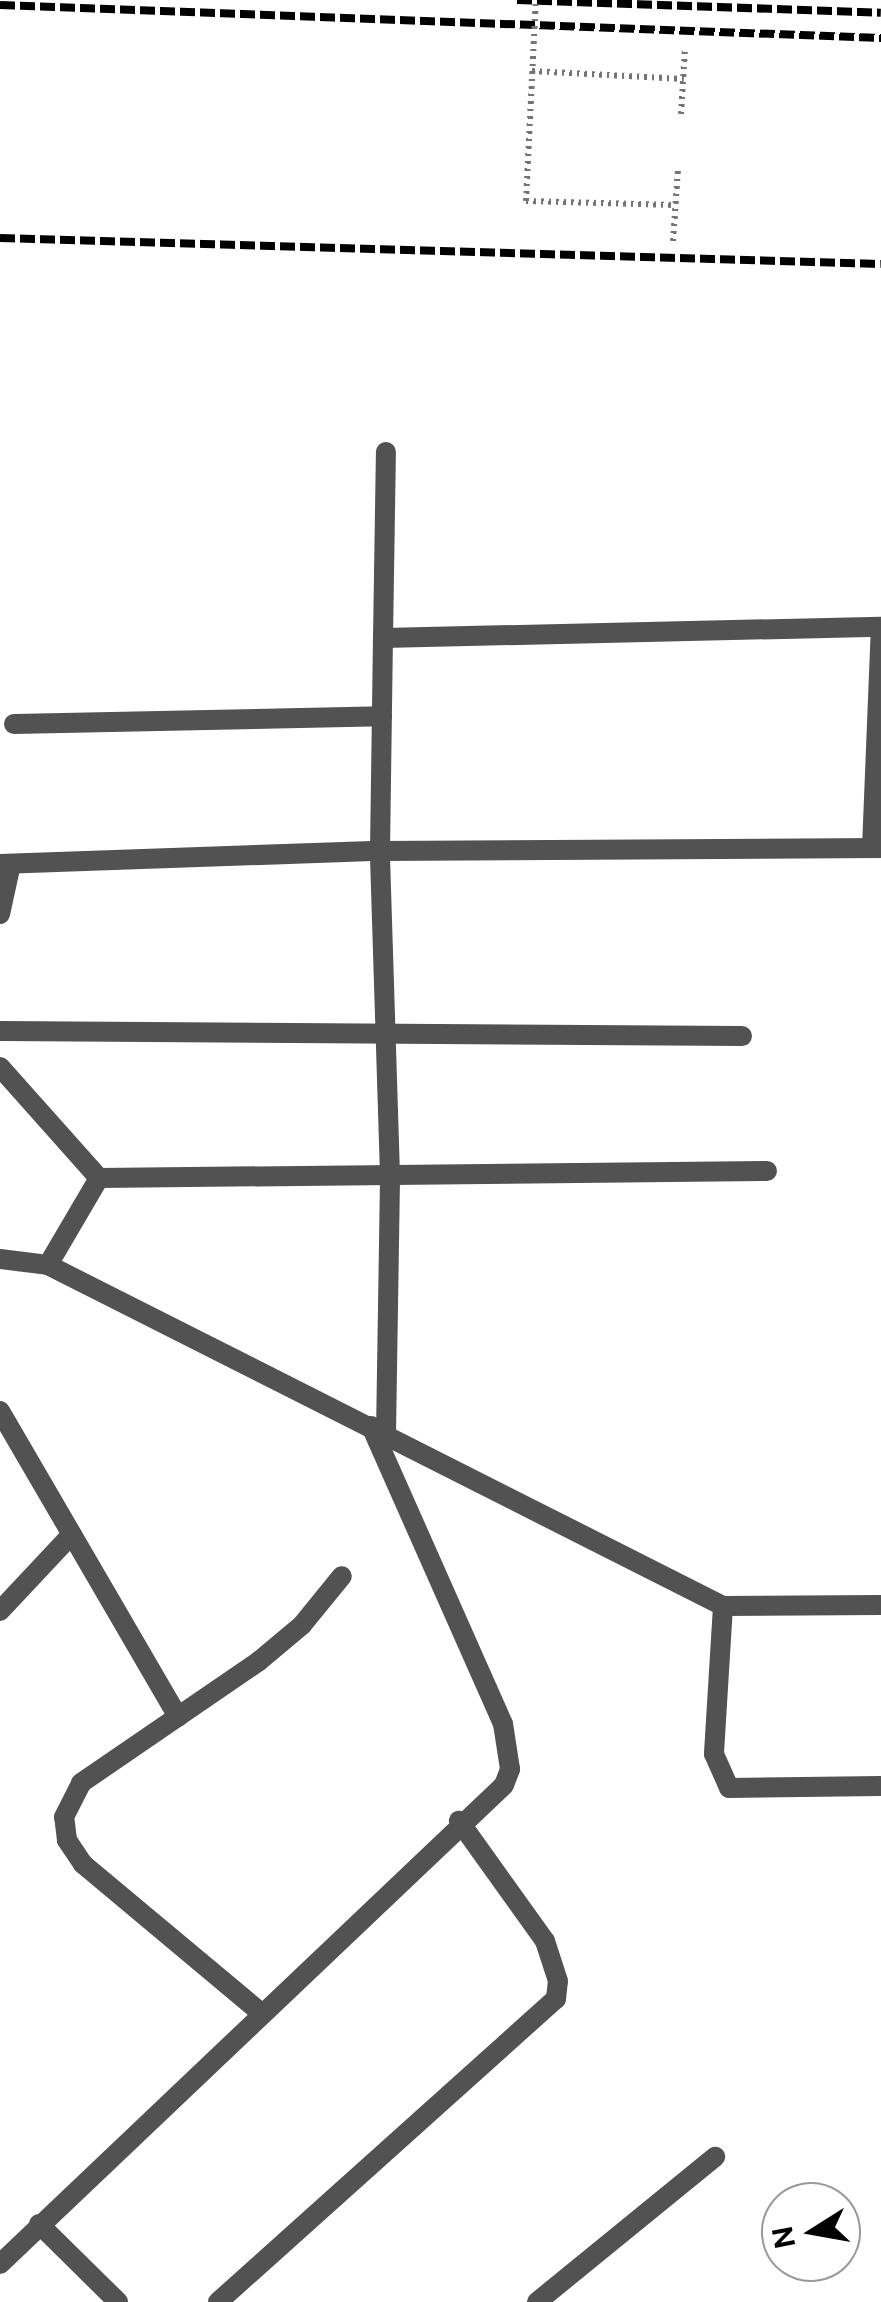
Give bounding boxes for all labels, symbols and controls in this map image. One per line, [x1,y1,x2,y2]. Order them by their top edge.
north arrow [761,2182,861,2282]
text: N [765,2224,801,2251]

